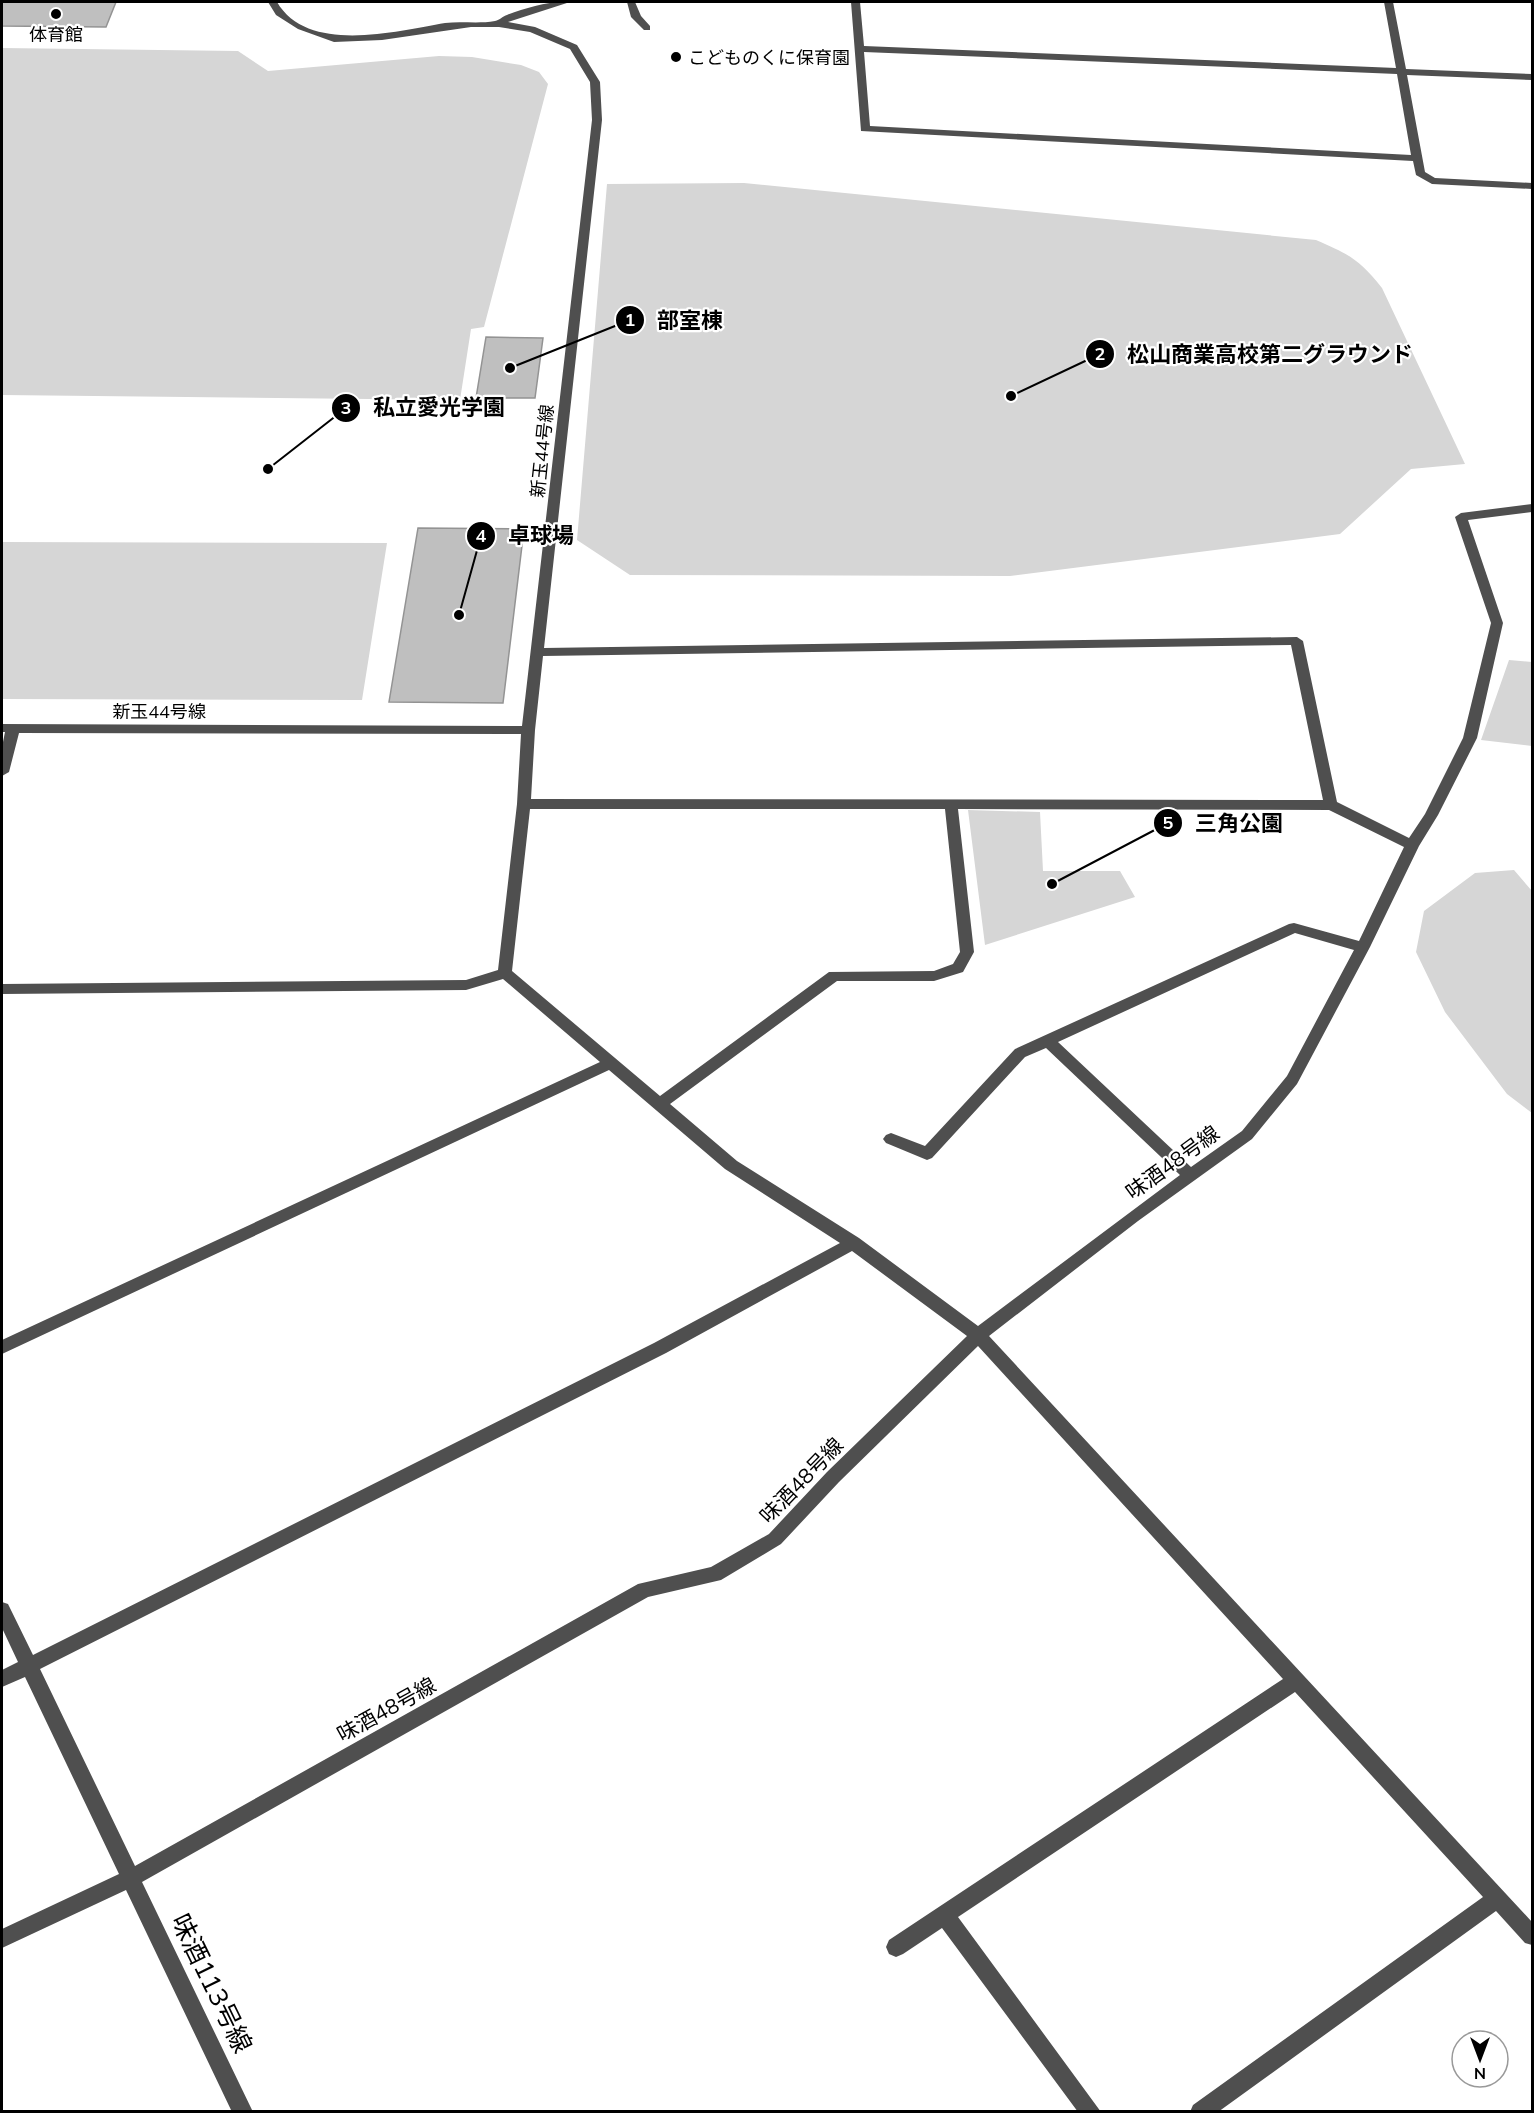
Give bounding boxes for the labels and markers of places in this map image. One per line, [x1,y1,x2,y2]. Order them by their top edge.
marker: 体育館 [49,7,63,21]
place label: 体育館 [29,23,83,46]
place label: こどものくに保育園 [688,46,850,69]
marker: こどものくに保育園 [669,50,683,64]
callout: 部室棟 [615,300,735,340]
callout: 松山商業高校第二グラウンド [1085,334,1425,374]
callout: 私立愛光学園 [331,388,517,428]
callout: 卓球場 [466,516,586,556]
callout: 三角公園 [1153,803,1295,843]

